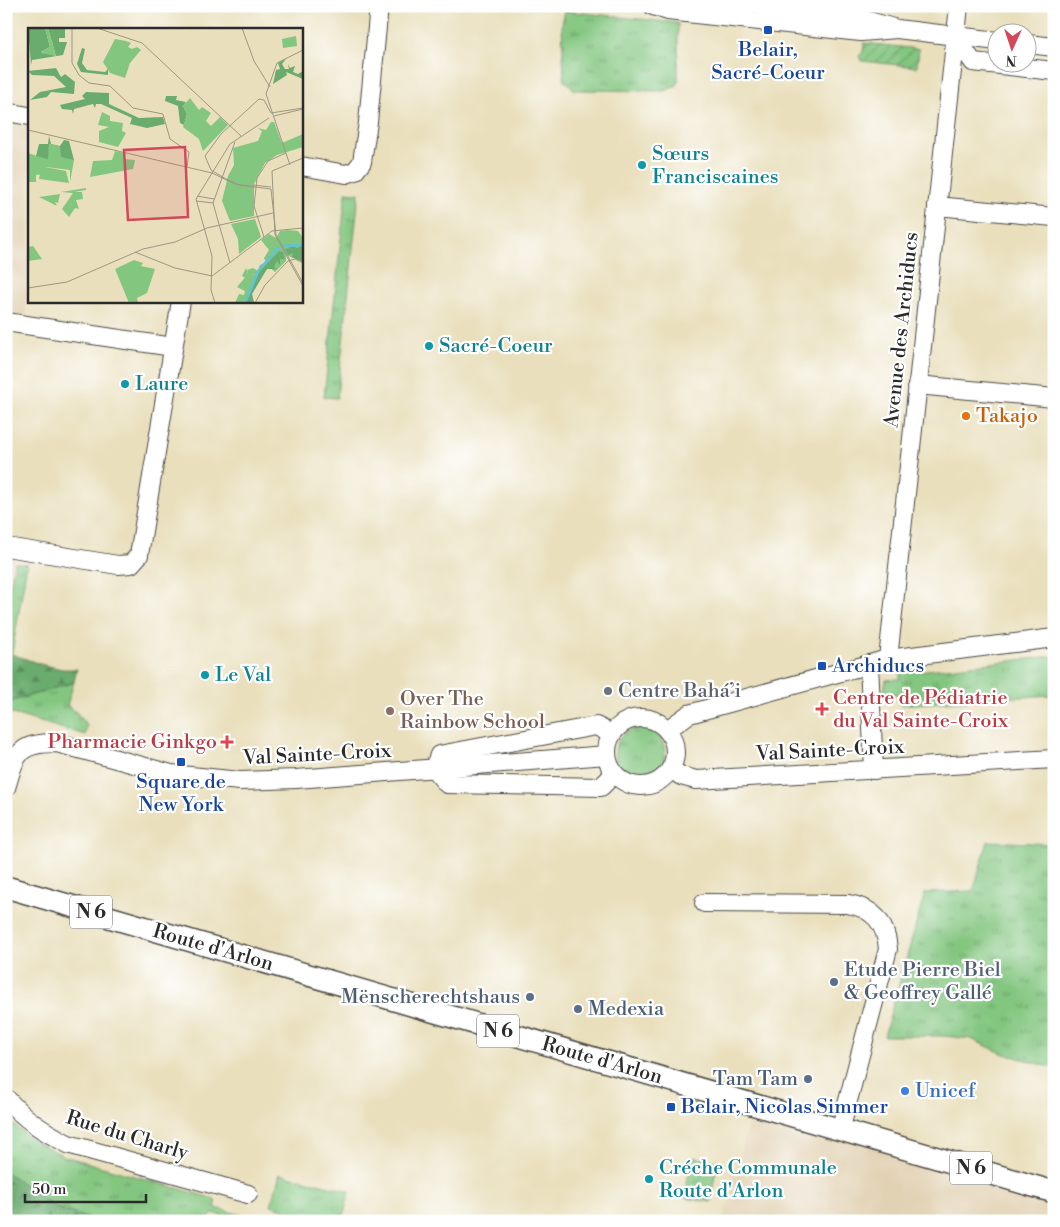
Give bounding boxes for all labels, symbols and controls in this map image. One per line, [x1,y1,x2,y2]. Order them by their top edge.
north arrow [988,22,1038,72]
marker: Belair, Sacré-Coeur [762,24,774,36]
inset map [28,28,302,302]
place label: Belair, Sacré-Coeur [711,38,825,86]
text: N [1005,51,1017,69]
place label: Sœurs Franciscaines [652,142,779,190]
marker: Sœurs Franciscaines [636,159,648,171]
street label: Avenue des Archiducs [879,231,925,430]
place label: Sacré-Coeur [439,334,553,359]
marker: Sacré-Coeur [423,340,435,352]
place label: Laure [135,372,188,397]
marker: Laure [119,378,131,390]
place label: Takajo [976,404,1038,429]
marker: Takajo [960,410,972,422]
place label: Archiducs [831,654,924,679]
marker: Archiducs [816,660,828,672]
place label: Le Val [215,663,271,688]
marker: Le Val [199,669,211,681]
place label: Centre Bahá’i [618,679,741,704]
marker: Centre Bahá’i [602,685,614,697]
place label: Centre de Pédiatrie du Val Sainte-Croix [833,686,1009,734]
place label: Over The Rainbow School [400,687,545,735]
marker: Centre de Pédiatrie du Val Sainte-Croix [815,702,829,716]
marker: Over The Rainbow School [384,705,396,717]
place label: Pharmacie Ginkgo [48,730,217,755]
street label: Val Sainte-Croix [754,735,906,767]
marker: Pharmacie Ginkgo [221,736,233,748]
street label: Val Sainte-Croix [241,739,393,771]
marker: Square de New York [175,756,187,768]
place label: Square de New York [136,770,226,818]
road number: N 6 [70,896,112,929]
street label: Route d'Arlon [150,919,276,977]
place label: Etude Pierre Biel & Geoffrey Gallé [844,958,1001,1006]
marker: Etude Pierre Biel & Geoffrey Gallé [828,976,840,988]
place label: Mënscherechtshaus [341,985,520,1010]
marker: Mënscherechtshaus [524,991,536,1003]
place label: Medexia [588,997,665,1022]
marker: Medexia [572,1003,584,1015]
road number: N 6 [477,1014,519,1048]
street label: Route d'Arlon [539,1032,665,1090]
place label: Tam Tam [713,1067,798,1092]
marker: Tam Tam [802,1073,814,1085]
place label: Unicef [915,1079,976,1104]
marker: Unicef [899,1085,911,1097]
place label: Belair, Nicolas Simmer [680,1095,888,1120]
marker: Belair, Nicolas Simmer [665,1101,677,1113]
street label: Rue du Charly [63,1106,191,1166]
road number: N 6 [950,1152,992,1184]
place label: Créche Communale Route d'Arlon [659,1156,837,1204]
scale bar [25,1172,146,1204]
marker: Créche Communale Route d'Arlon [643,1173,655,1185]
text: 50 m [32,1180,66,1199]

